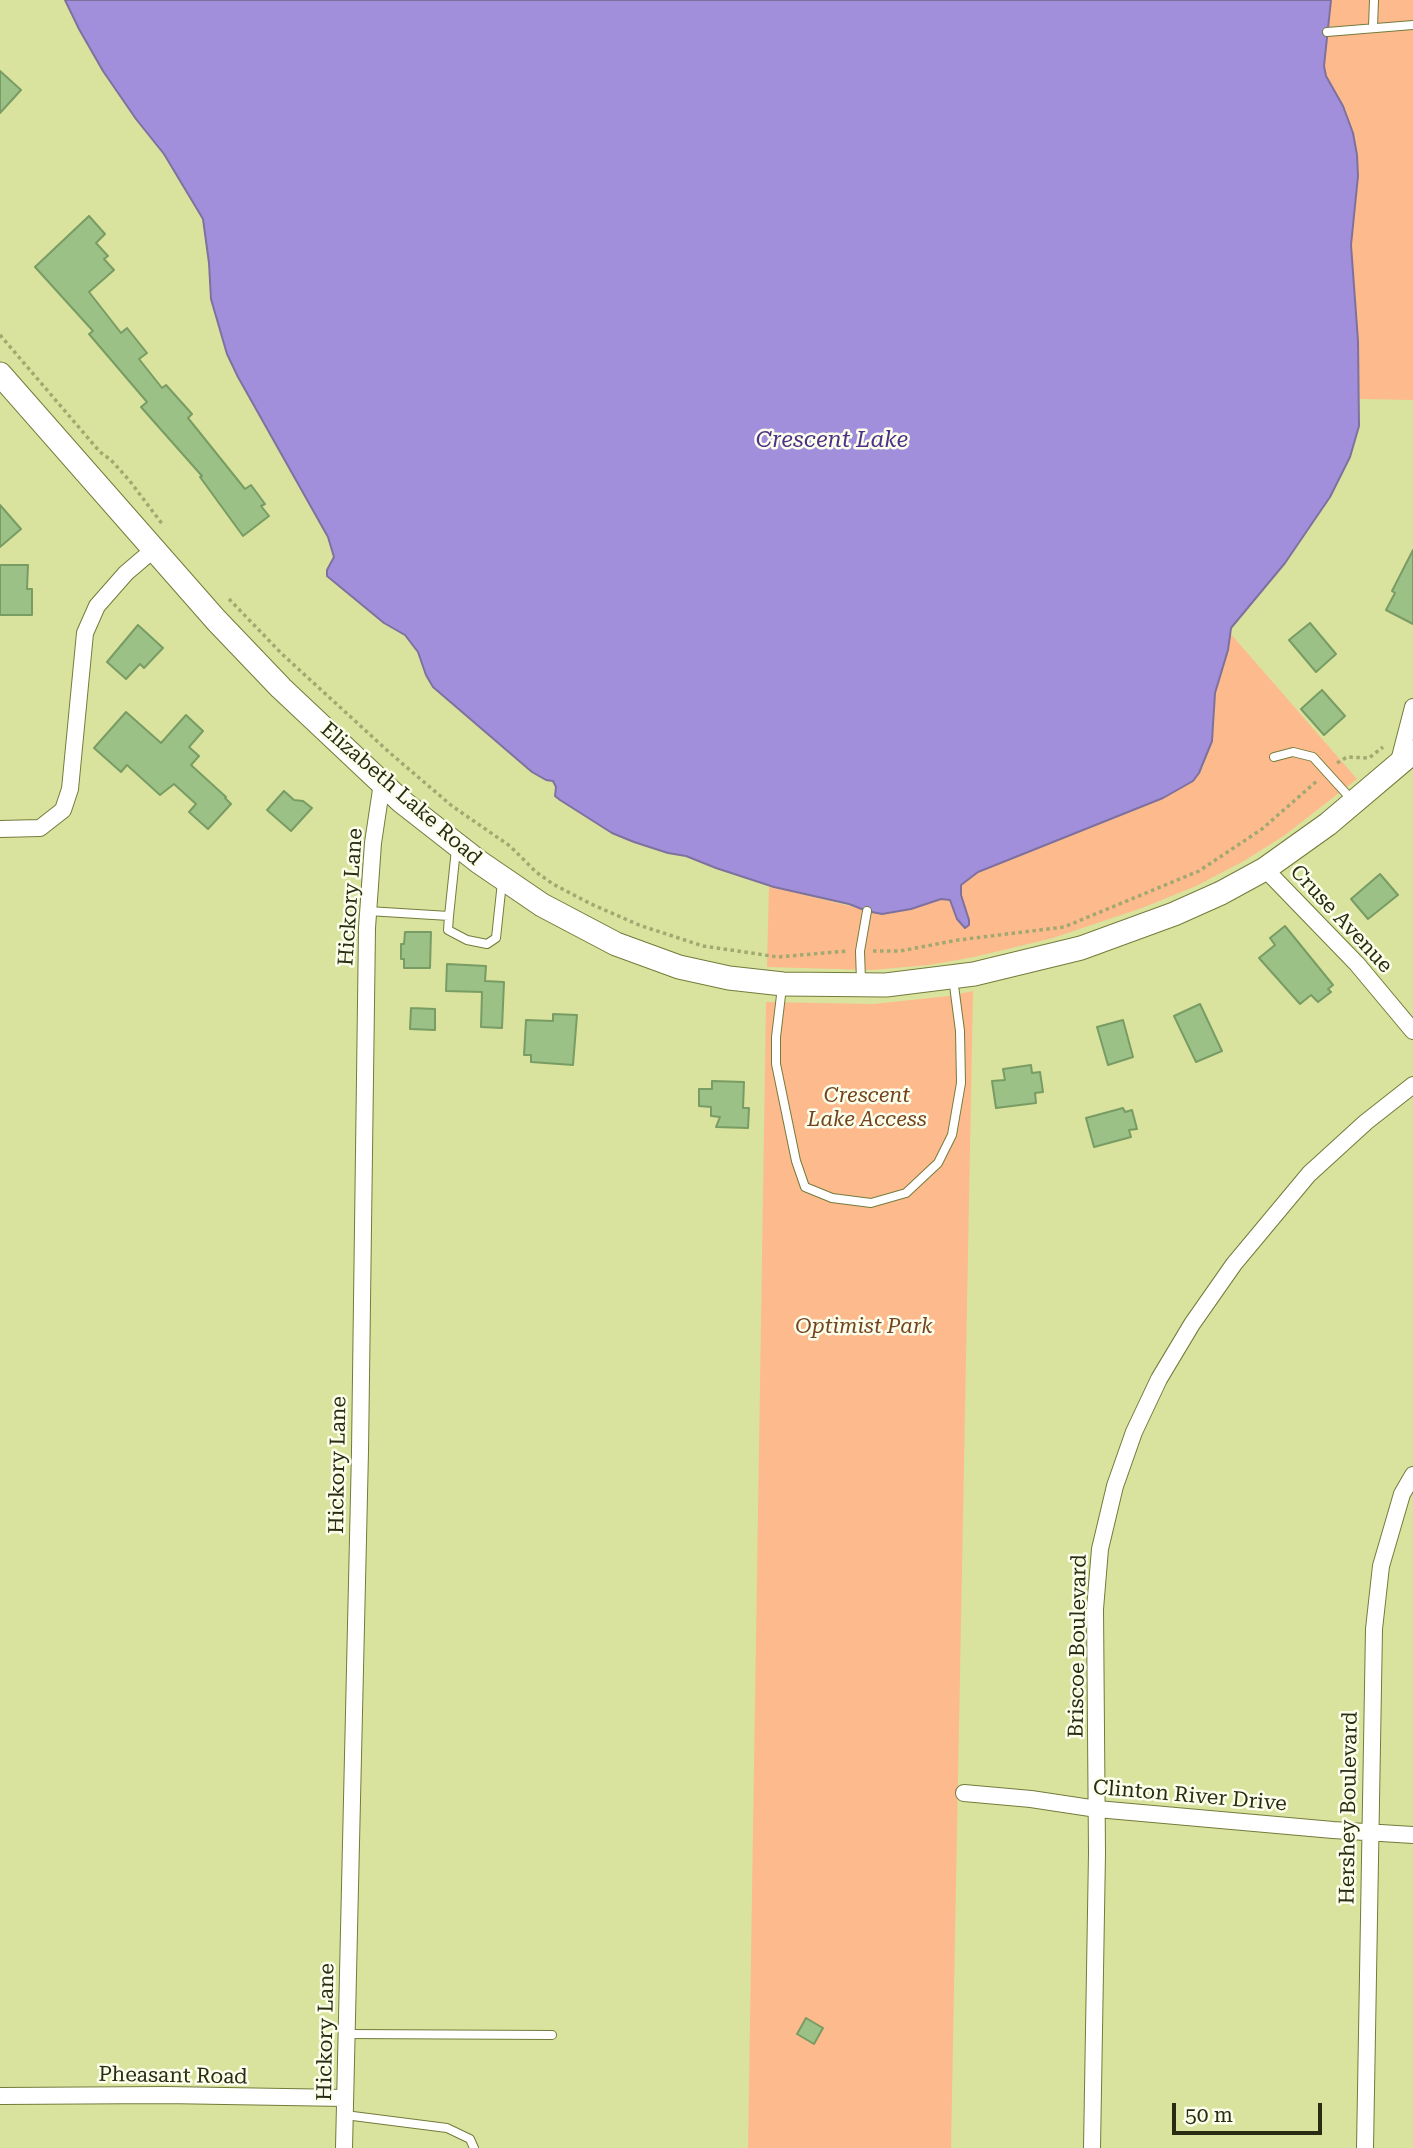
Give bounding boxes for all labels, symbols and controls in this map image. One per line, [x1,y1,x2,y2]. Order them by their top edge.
water label: Crescent Lake [756,426,908,454]
street label: Elizabeth Lake Road [315,717,487,871]
street label: Hickory Lane [334,827,368,967]
street label: Cruse Avenue [1284,860,1398,978]
park label: Crescent Lake Access [807,1083,927,1133]
park label: Optimist Park [795,1314,933,1340]
street label: Hickory Lane [324,1396,352,1534]
street label: Briscoe Boulevard [1064,1554,1092,1738]
street label: Hershey Boulevard [1335,1711,1363,1905]
street label: Clinton River Drive [1092,1775,1288,1817]
street label: Hickory Lane [312,1963,340,2101]
street label: Pheasant Road [98,2062,248,2090]
scale bar [1175,2088,1326,2132]
text: 50 m [1185,2103,1233,2127]

